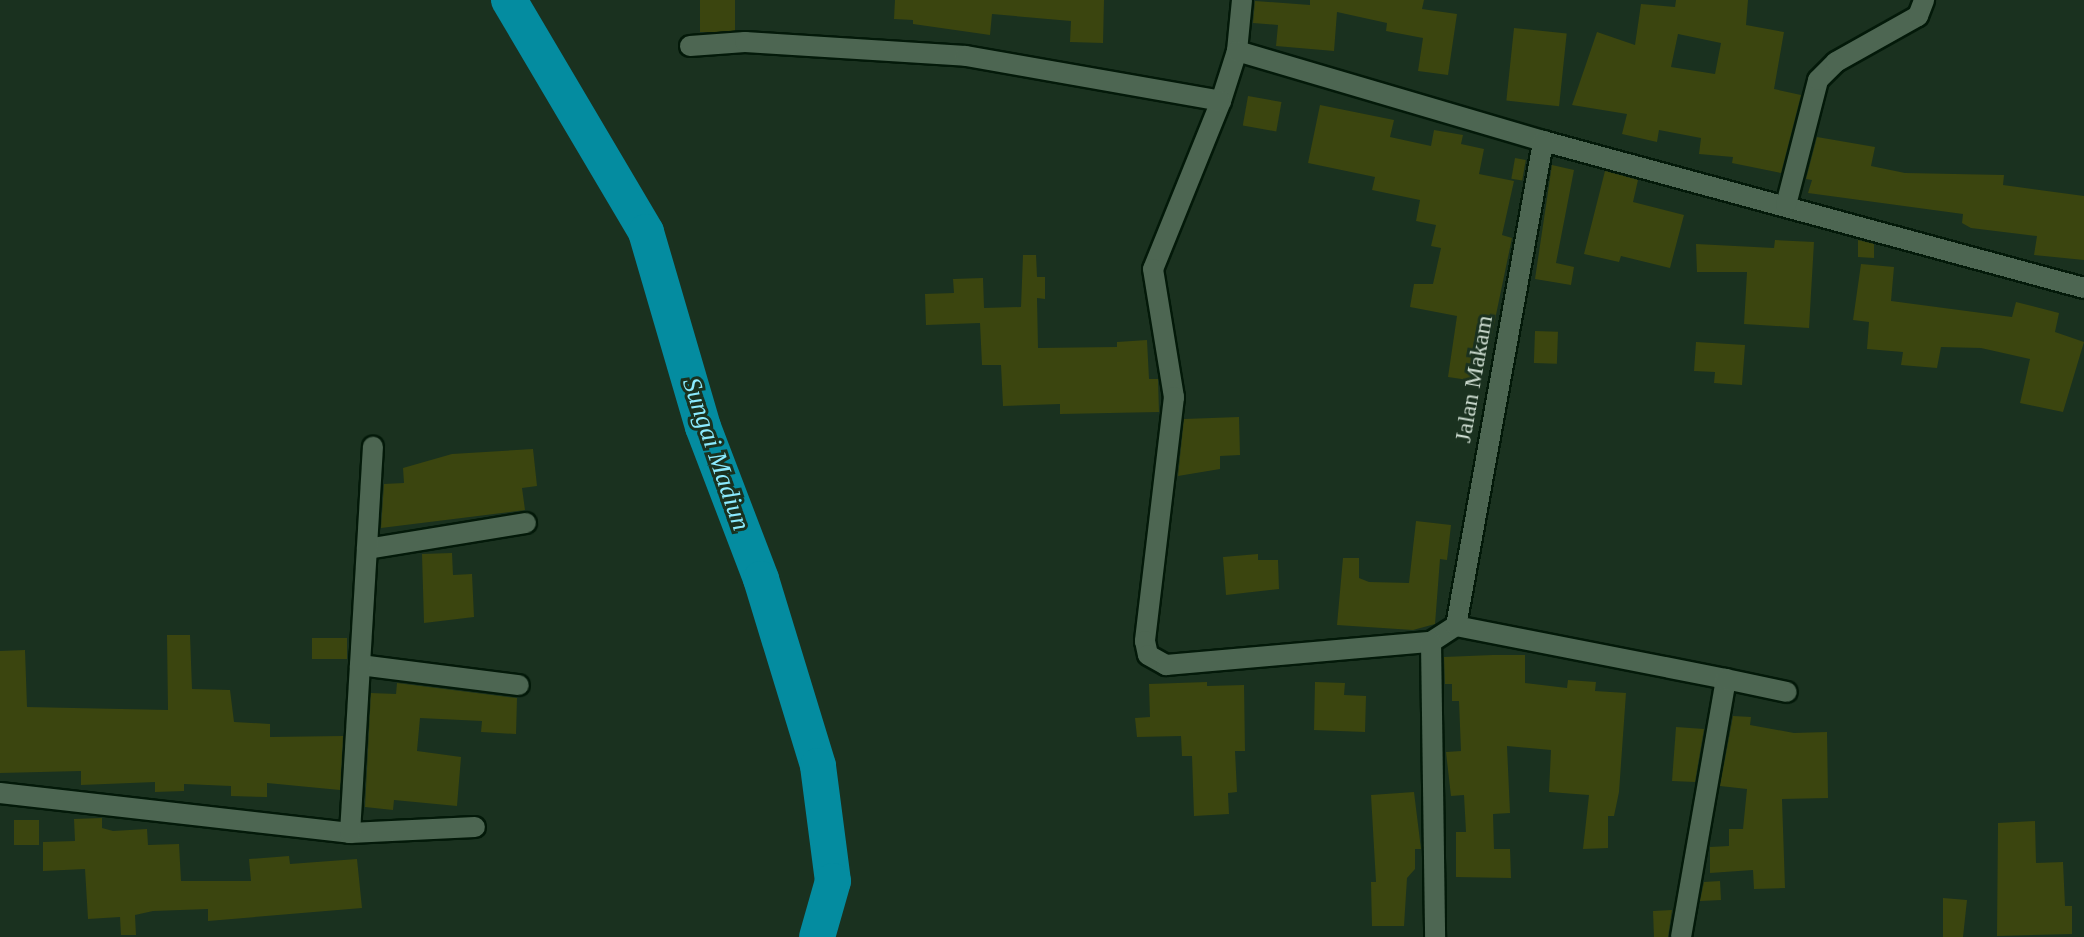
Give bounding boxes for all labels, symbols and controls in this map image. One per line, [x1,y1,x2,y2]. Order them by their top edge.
street label: Jalan Makam [1449,313,1499,445]
water label: Sungai Madiun [675,373,757,535]

